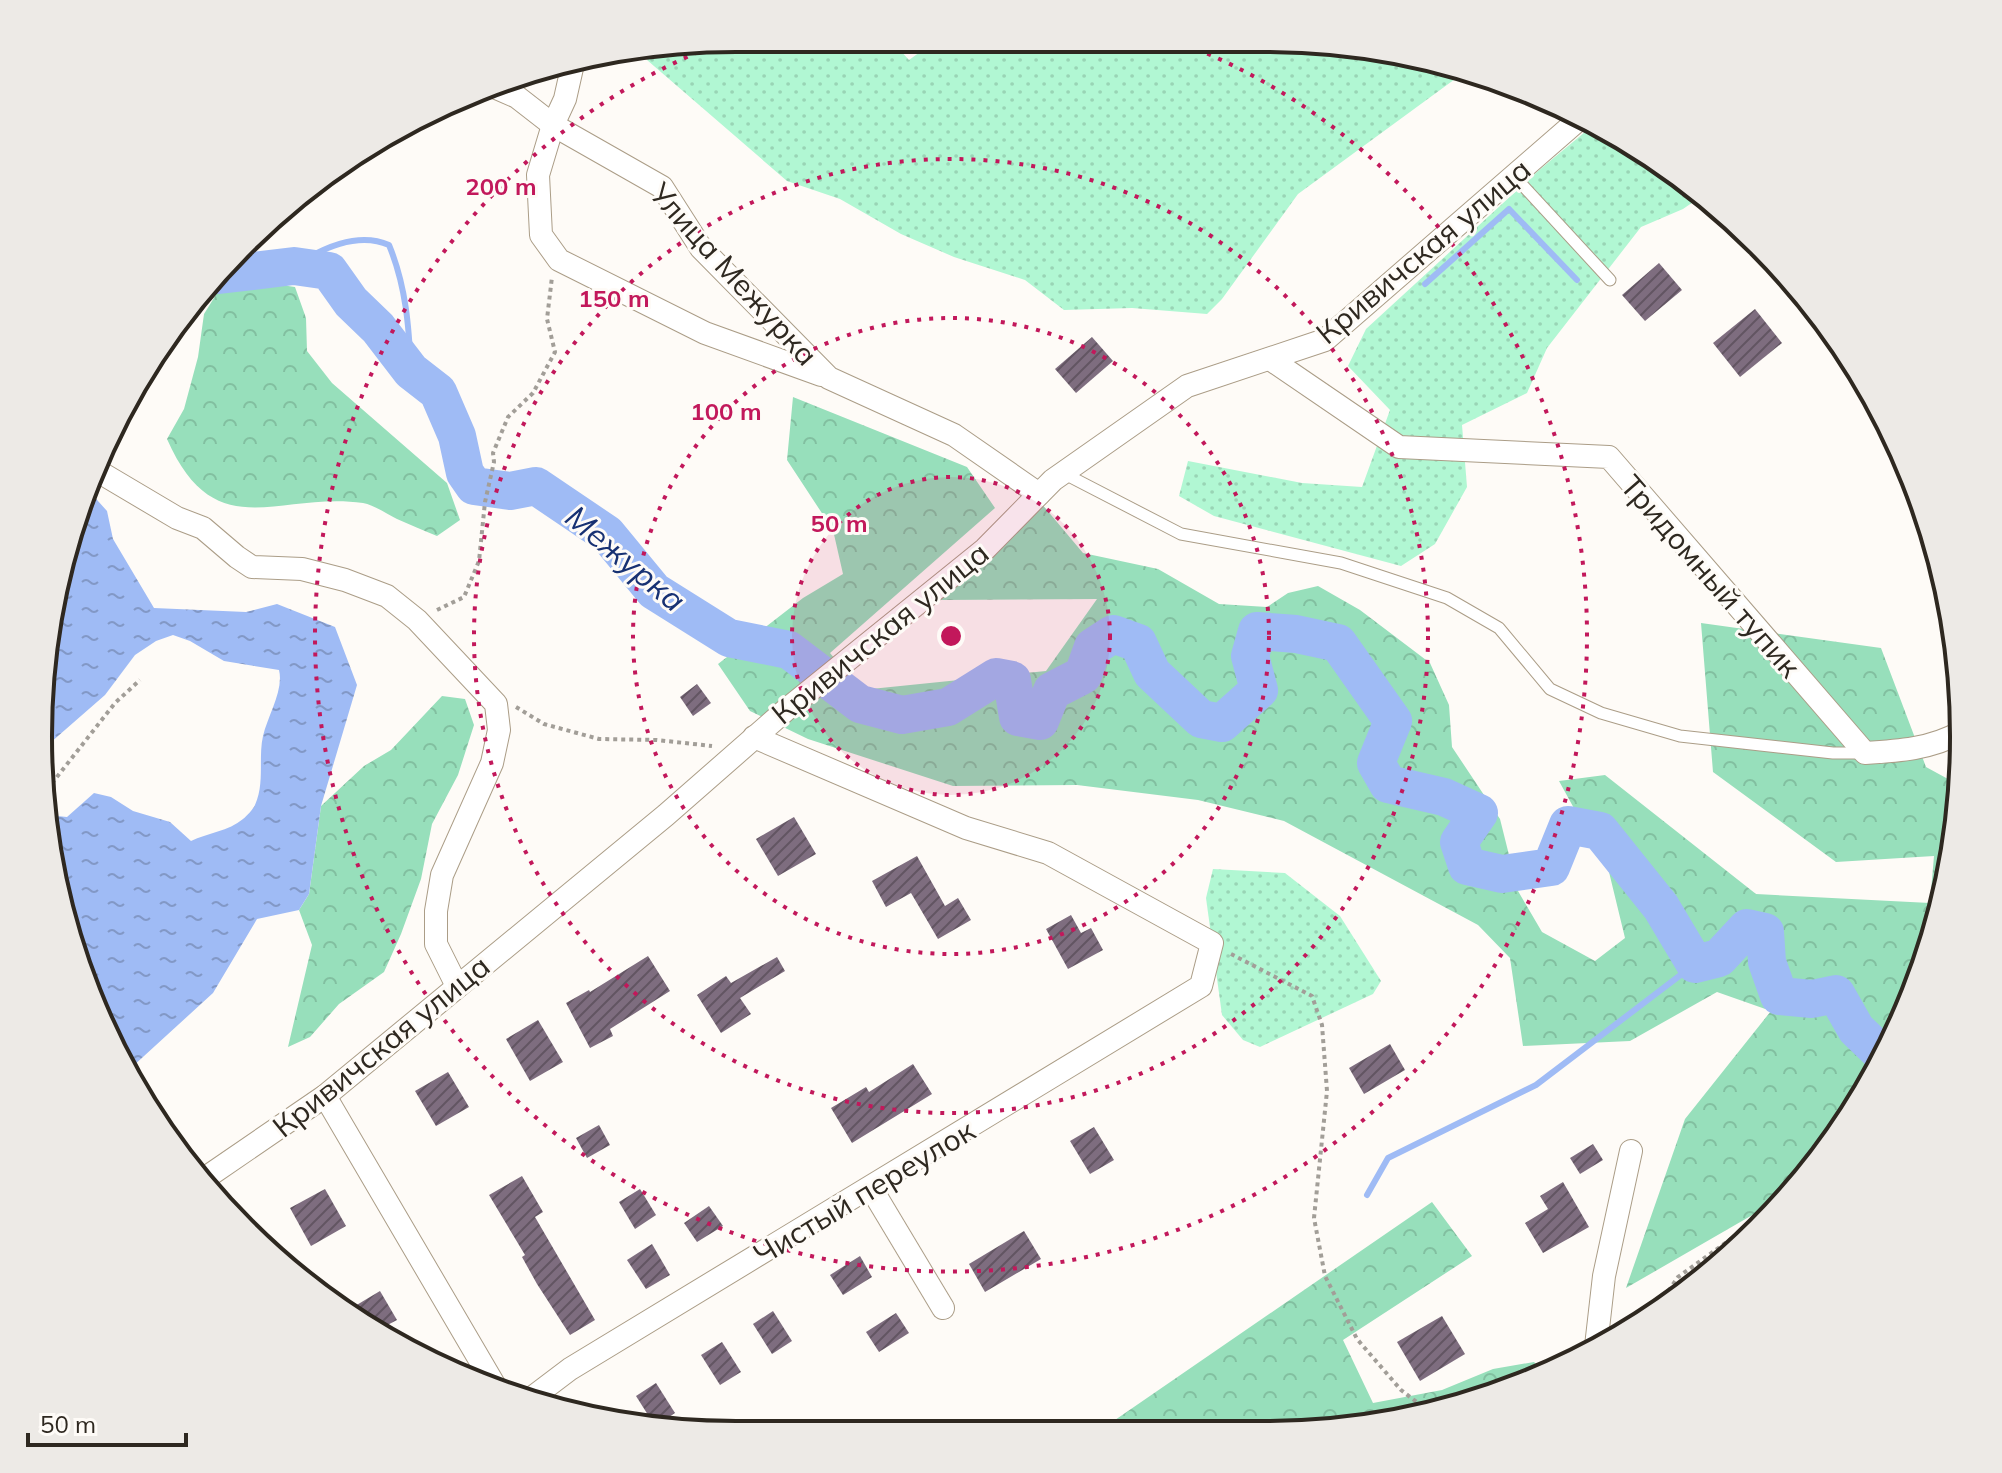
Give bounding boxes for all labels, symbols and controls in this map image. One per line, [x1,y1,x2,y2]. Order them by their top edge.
street label: Кривичская улица [1308,150,1538,352]
text: 200 m [465,171,537,201]
street label: Улица Межурка [641,174,826,373]
text: 150 m [578,283,650,313]
text: 100 m [690,396,762,426]
street label: Тридомный тупик [1613,467,1810,686]
water label: Межурка [558,496,694,620]
text: 50 m [811,508,867,538]
street label: Кривичская улица [764,534,996,732]
centre of rings [937,622,965,650]
street label: Кривичская улица [265,947,497,1145]
street label: Чистый переулок [747,1111,982,1273]
scale bar [28,1397,186,1447]
text: 50 m [40,1409,96,1439]

